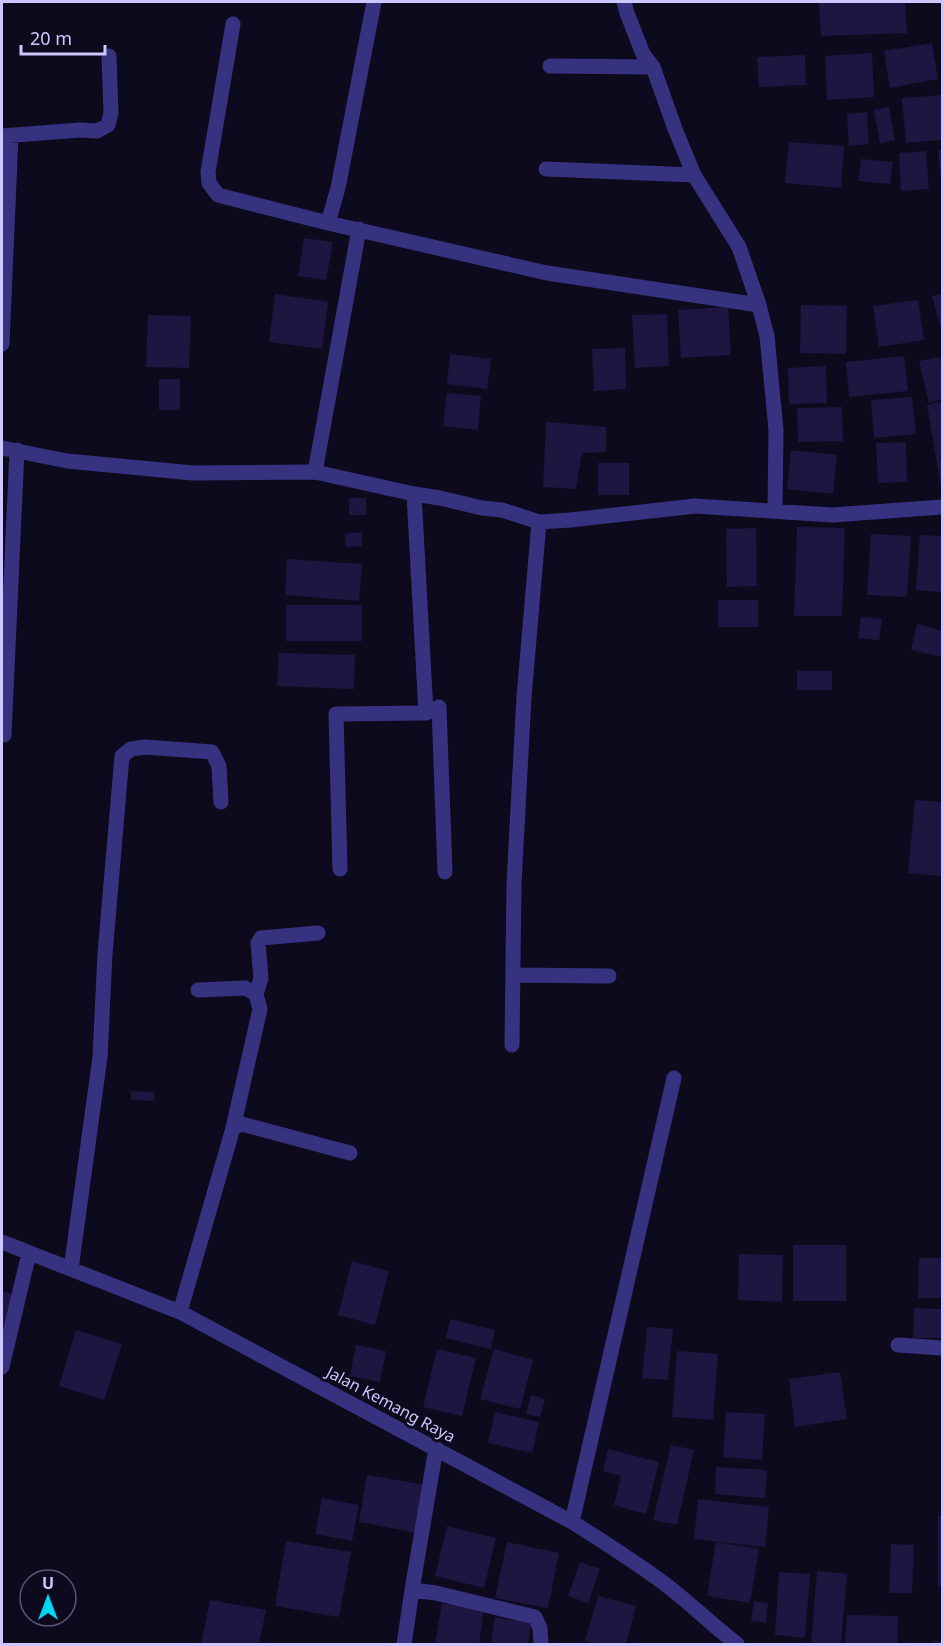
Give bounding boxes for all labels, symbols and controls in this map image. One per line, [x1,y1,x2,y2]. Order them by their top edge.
scale bar [21,18,105,56]
text: 20 m [30,26,72,50]
street label: Jalan Kemang Raya [321,1360,459,1447]
north arrow [18,1568,78,1628]
text: U [42,1572,54,1594]

